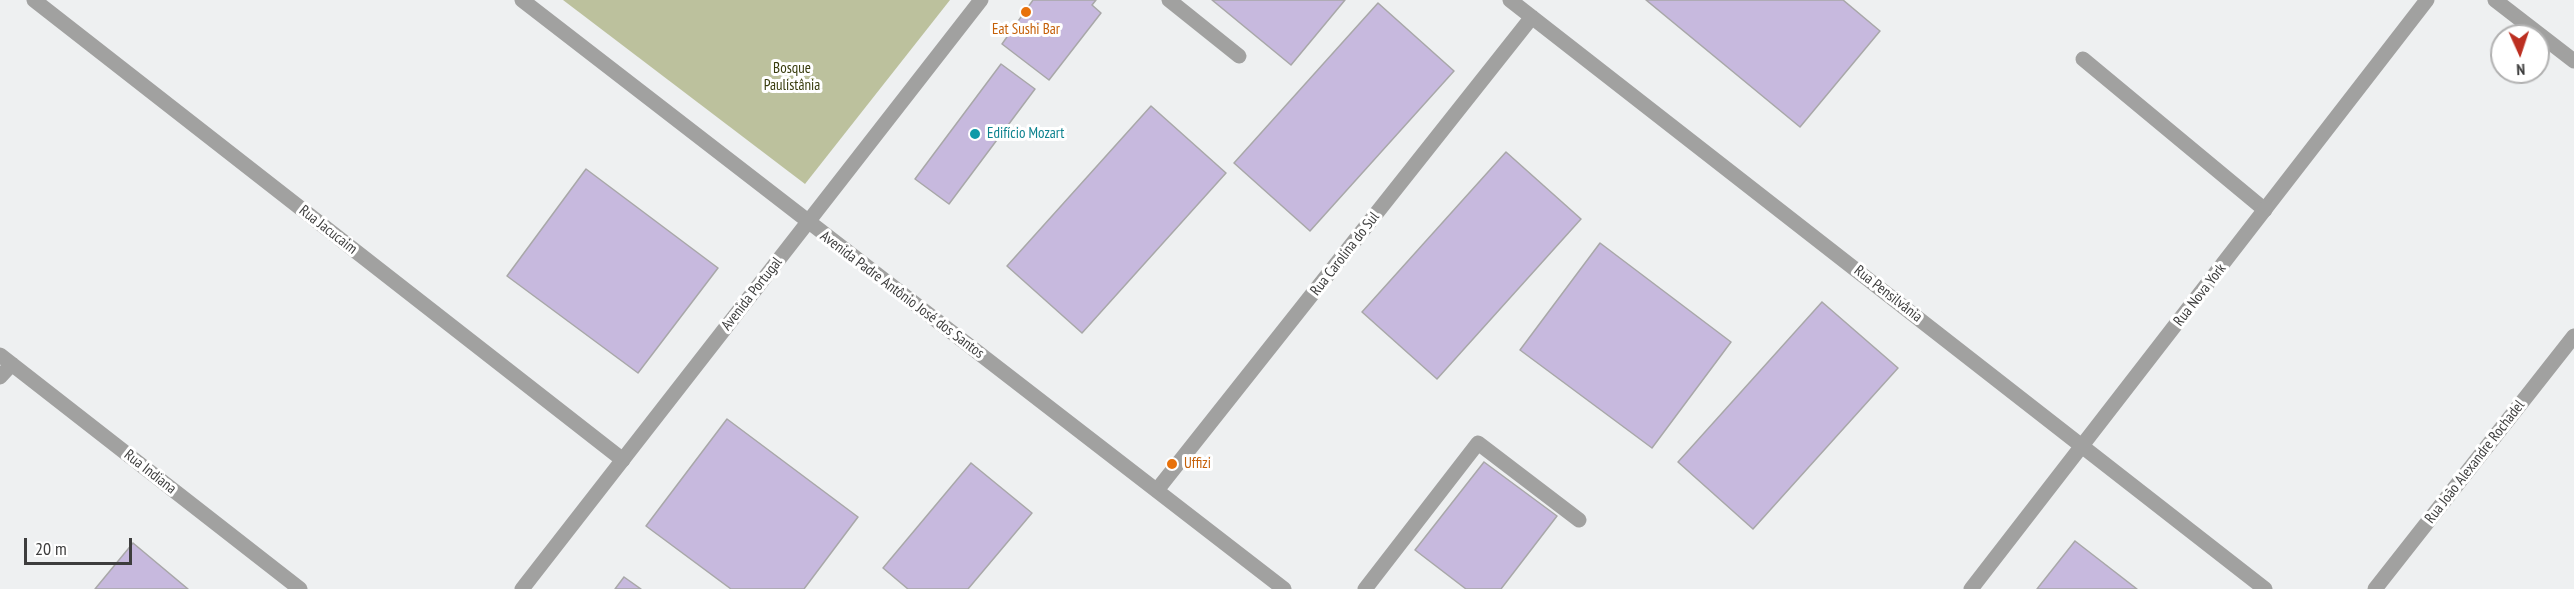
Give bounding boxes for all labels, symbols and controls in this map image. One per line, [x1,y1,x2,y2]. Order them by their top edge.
marker: Eat Sushi Bar [1019,5,1033,19]
place label: Eat Sushi Bar [992,21,1060,39]
north arrow [2490,24,2550,84]
park label: Bosque Paulistânia [764,60,820,95]
text: N [2516,60,2526,80]
place label: Edifício Mozart [987,125,1064,143]
marker: Edifício Mozart [968,127,982,141]
street label: Rua Jacucaim [295,202,361,258]
street label: Rua Carolina do Sul [1307,209,1383,299]
street label: Avenida Padre Antônio José dos Santos [817,227,987,363]
street label: Avenida Portugal [718,254,786,334]
street label: Rua Nova York [2170,260,2230,330]
street label: Rua Pensilvânia [1850,262,1926,326]
street label: Rua João Alexandre Rochadel [2421,397,2529,527]
street label: Rua Indiana [120,446,180,498]
place label: Uffizi [1184,455,1211,473]
marker: Uffizi [1165,457,1179,471]
scale bar [27,526,135,564]
text: 20 m [35,537,67,560]

